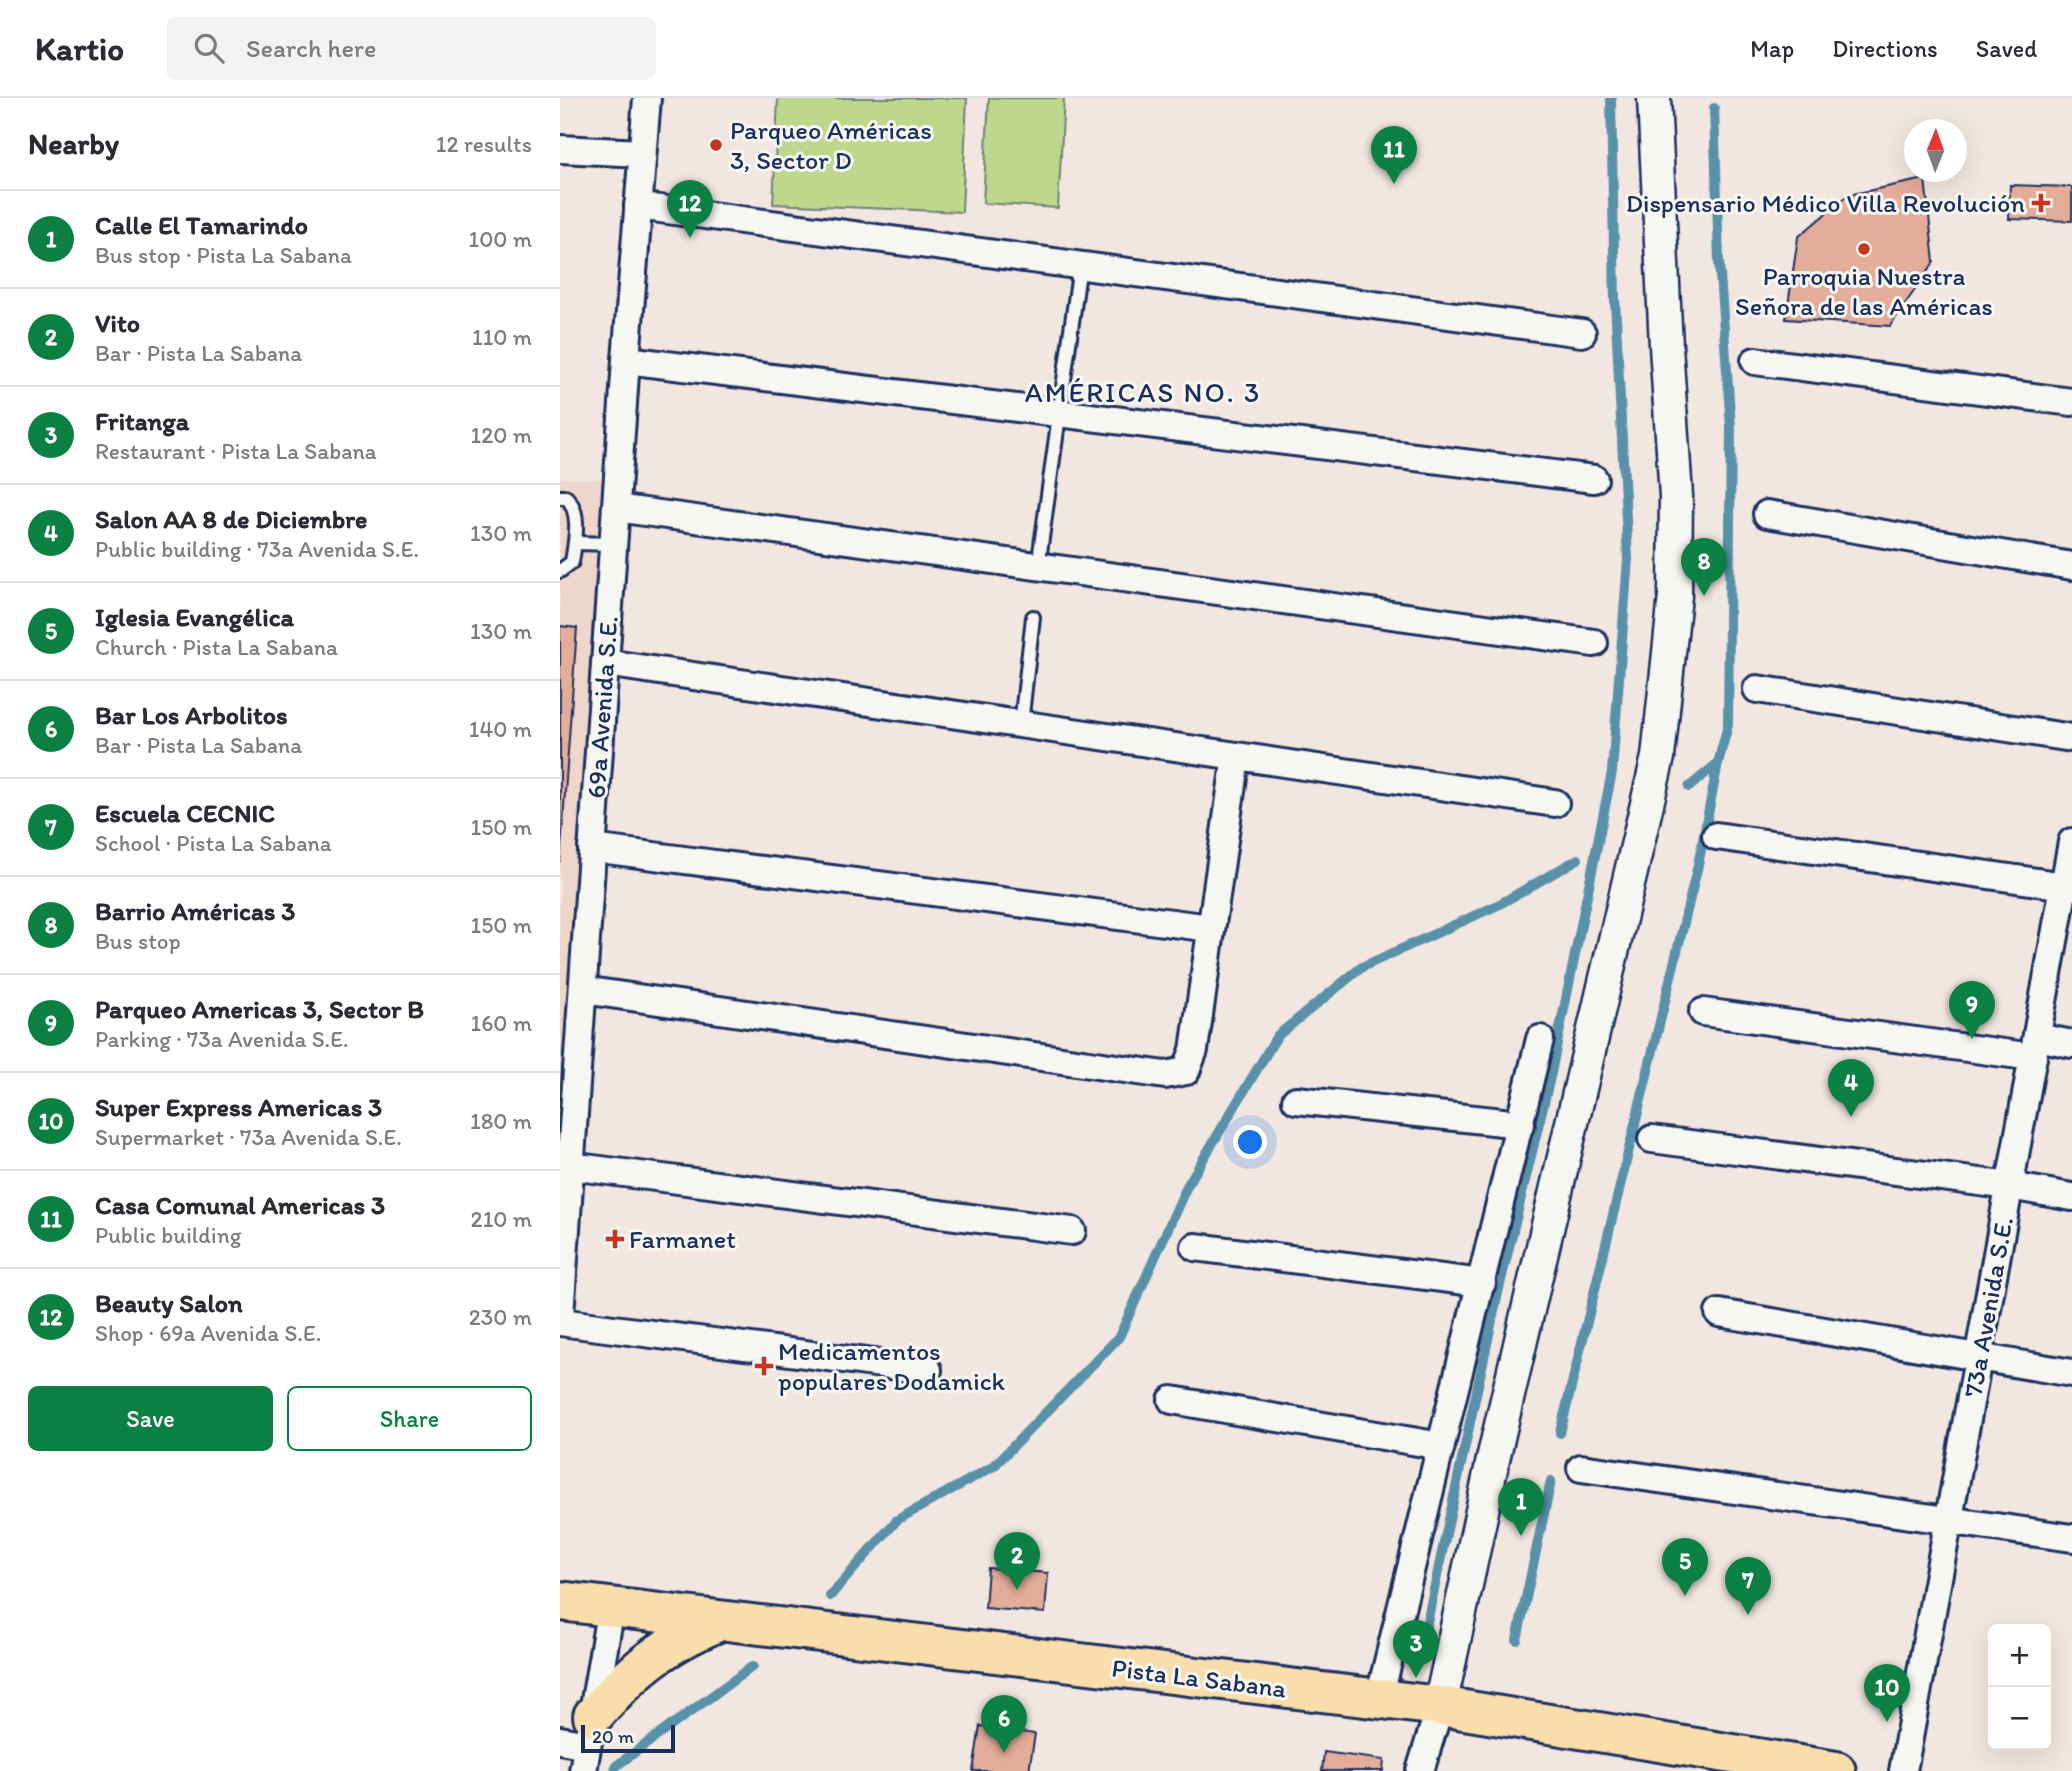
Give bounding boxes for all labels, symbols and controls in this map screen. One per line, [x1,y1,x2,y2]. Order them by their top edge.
search box [166,17,656,80]
text: Kartio [35,29,124,68]
icon: search [190,29,228,67]
text: Search here [246,32,376,64]
text: Map [1750,34,1794,63]
text: Directions [1832,34,1938,63]
text: Saved [1976,34,2037,63]
place label: Parqueo Américas 3, Sector D [730,114,932,176]
north arrow [1904,119,1967,182]
text: Nearby [28,125,119,162]
pin: 11 [1371,126,1417,184]
text: 12 results [436,130,532,158]
marker: Parqueo Américas 3, Sector D [708,137,724,153]
pin: 12 [667,180,713,238]
place label: Dispensario Médico Villa Revolución [1626,187,2025,219]
marker: Dispensario Médico Villa Revolución [2031,193,2051,213]
text: Calle El Tamarindo [95,209,308,241]
text: 1 [46,225,56,253]
text: 100 m [468,225,532,253]
text: Bus stop · Pista La Sabana [95,241,352,269]
marker: Parroquia Nuestra Señora de las Américas [1856,241,1872,257]
place label: Parroquia Nuestra Señora de las Américas [1735,260,1993,322]
text: Vito [95,307,140,339]
text: 2 [45,323,57,351]
text: 110 m [472,323,532,351]
text: Bar · Pista La Sabana [95,339,302,367]
district label: AMÉRICAS NO. 3 [1025,375,1261,409]
text: Fritanga [95,405,189,437]
text: 3 [45,421,57,449]
text: 120 m [471,421,532,449]
text: Restaurant · Pista La Sabana [95,437,377,465]
text: Salon AA 8 de Diciembre [95,503,367,535]
text: 4 [44,519,58,547]
text: 130 m [470,519,532,547]
text: Public building · 73a Avenida S.E. [95,535,419,563]
pin: 8 [1681,538,1727,596]
text: Iglesia Evangélica [95,601,294,633]
street label: 69a Avenida S.E. [580,615,624,799]
text: 5 [45,617,57,645]
text: 130 m [470,617,532,645]
text: Church · Pista La Sabana [95,633,338,661]
text: Bar Los Arbolitos [95,699,288,731]
text: 6 [45,715,57,743]
text: 140 m [469,715,532,743]
text: Bar · Pista La Sabana [95,731,302,759]
text: Escuela CECNIC [95,797,275,829]
text: 7 [45,813,57,841]
text: 150 m [471,813,532,841]
text: School · Pista La Sabana [95,829,332,857]
text: Barrio Américas 3 [95,895,295,927]
text: 8 [45,911,57,939]
text: 150 m [471,911,532,939]
text: Bus stop [95,927,181,955]
pin: 9 [1949,981,1995,1039]
text: Parqueo Americas 3, Sector B [95,993,424,1025]
text: 9 [45,1009,57,1037]
text: 160 m [470,1009,532,1037]
text: Parking · 73a Avenida S.E. [95,1025,349,1053]
pin: 4 [1828,1059,1874,1117]
text: Super Express Americas 3 [95,1091,382,1123]
text: 10 [39,1107,63,1135]
text: 180 m [470,1107,532,1135]
text: Supermarket · 73a Avenida S.E. [95,1123,402,1151]
your location [1233,1125,1267,1159]
text: Casa Comunal Americas 3 [95,1189,385,1221]
text: 11 [40,1205,62,1233]
text: 210 m [471,1205,532,1233]
street label: 73a Avenida S.E. [1956,1214,2020,1400]
text: Public building [95,1221,241,1249]
place label: Farmanet [629,1223,736,1255]
marker: Farmanet [607,1231,623,1247]
text: Beauty Salon [95,1287,243,1319]
text: 12 [40,1303,62,1331]
text: 230 m [469,1303,532,1331]
text: Shop · 69a Avenida S.E. [95,1319,321,1347]
place label: Medicamentos populares Dodamick [778,1335,1005,1397]
marker: Medicamentos populares Dodamick [756,1358,772,1374]
button: Save [28,1386,273,1451]
button: Share [287,1386,532,1451]
pin: 1 [1498,1478,1544,1536]
pin: 2 [994,1532,1040,1590]
pin: 5 [1662,1538,1708,1596]
pin: 7 [1725,1557,1771,1615]
pin: 3 [1393,1620,1439,1678]
map controls [1988,1624,2051,1750]
button: + [1988,1624,2051,1687]
street label: Pista La Sabana [1110,1651,1289,1705]
pin: 10 [1864,1664,1910,1722]
button: − [1988,1687,2051,1750]
pin: 6 [981,1695,1027,1753]
scale bar [581,1722,676,1754]
text: 20 m [592,1725,634,1748]

